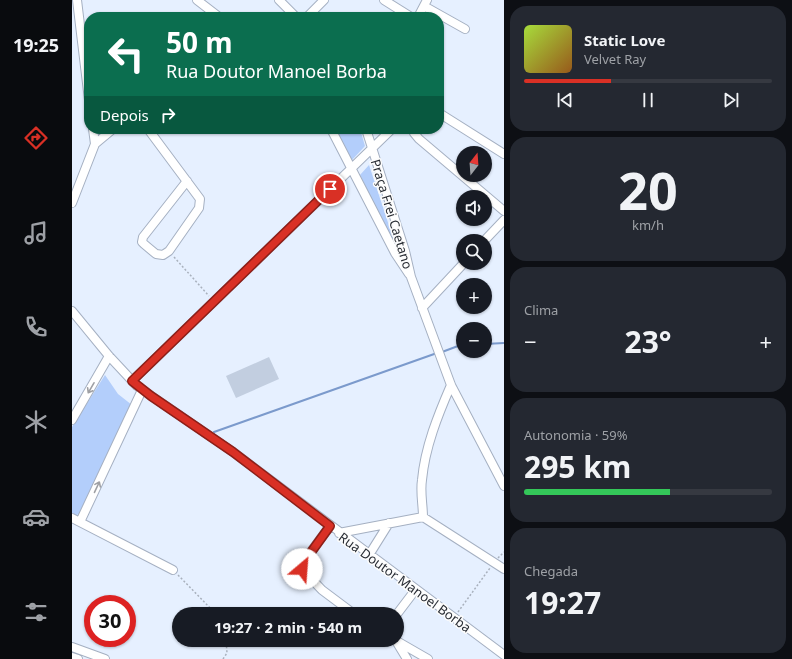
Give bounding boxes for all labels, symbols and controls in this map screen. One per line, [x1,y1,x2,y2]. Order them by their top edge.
text: 50 m [166,23,233,61]
icon: left [100,28,152,80]
text: Static Love [584,30,665,50]
text: 19:25 [13,33,59,57]
text: Velvet Ray [584,50,646,68]
text: Rua Doutor Manoel Borba [166,59,387,83]
icon: previous [554,89,576,111]
icon: pause [637,89,659,111]
icon: next [720,89,742,111]
icon: right [157,104,179,126]
text: Depois [100,105,149,125]
icon: directions [22,124,50,152]
north arrow [456,146,492,182]
map controls [456,146,492,358]
text: 20 [618,154,678,225]
street label: Praça Frei Caetano [367,157,417,271]
pin [313,172,347,206]
icon: arrive [319,178,341,200]
button: sound [456,190,492,226]
text: km/h [632,216,664,234]
icon: music [22,219,50,247]
button: search [456,234,492,270]
button: + [456,278,492,314]
text: Clima [524,301,558,319]
icon: phone [22,313,50,341]
text: 23° [624,321,672,362]
button: − [456,322,492,358]
text: − [524,326,537,356]
text: + [759,326,772,356]
one-way arrow [86,382,94,394]
icon: climate [22,408,50,436]
text: Autonomia · 59% [524,426,628,444]
text: 295 km [524,446,631,487]
one-way arrow [94,481,101,493]
icon: car [22,503,50,531]
street label: Rua Doutor Manoel Borba [335,528,475,636]
position arrow [281,548,323,590]
text: Chegada [524,562,578,580]
text: 19:27 [524,582,601,623]
speed limit sign: 30 [84,595,136,647]
icon: filters [22,598,50,626]
text: 19:27 · 2 min · 540 m [214,617,362,637]

